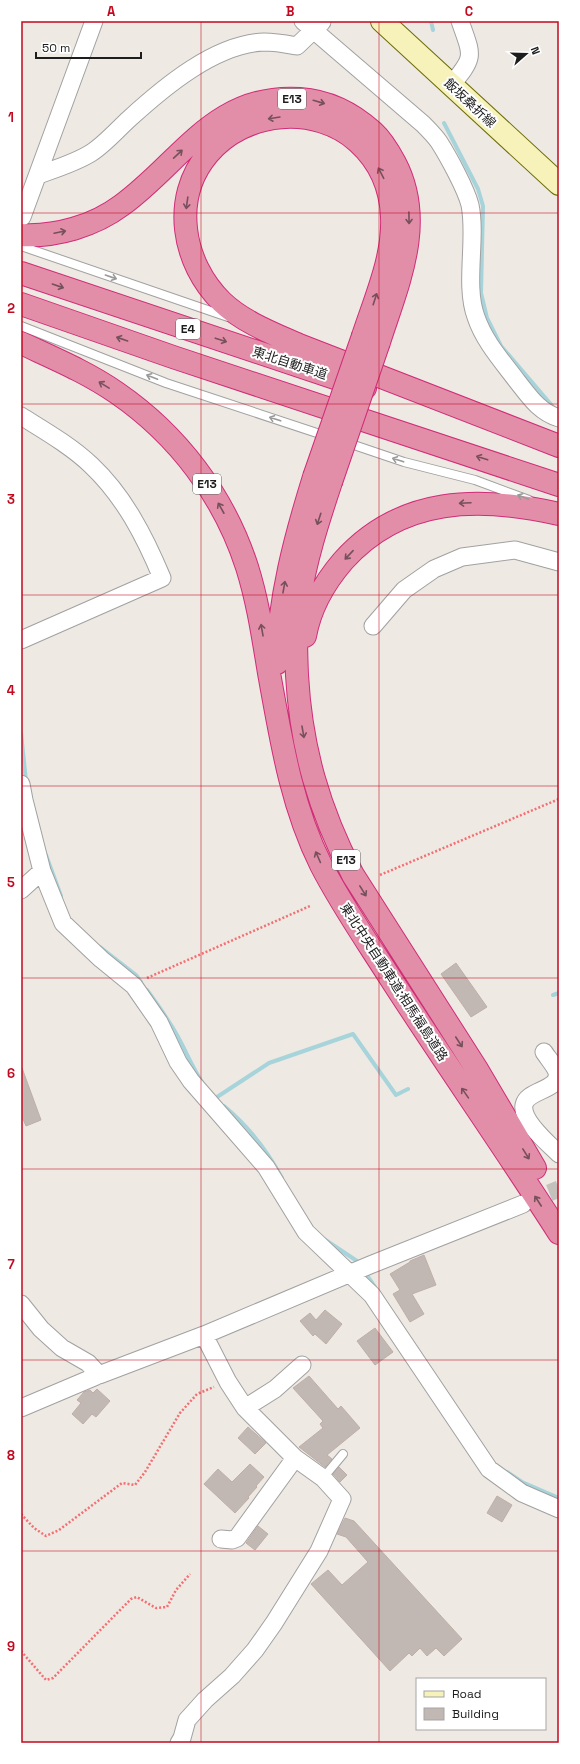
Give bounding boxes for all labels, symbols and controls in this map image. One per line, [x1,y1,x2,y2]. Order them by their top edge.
text: A [107,3,116,20]
text: B [286,3,295,20]
text: C [465,3,473,20]
scale bar [36,34,141,60]
north arrow [506,34,546,74]
text: 50 m [42,40,70,56]
text: N [528,45,543,56]
street label: 飯坂桑折線 [440,75,500,131]
road number: E13 [278,89,306,109]
one-way arrow [312,99,325,106]
text: 1 [8,109,14,126]
one-way arrow [268,114,281,122]
one-way arrow [173,150,183,159]
one-way arrow [377,167,384,179]
one-way arrow [183,196,191,209]
one-way arrow [405,211,413,224]
one-way arrow [53,227,66,235]
one-way arrow [104,273,116,281]
one-way arrow [51,283,64,290]
one-way arrow [372,292,379,305]
text: 2 [7,300,15,317]
road number: E4 [176,319,200,339]
one-way arrow [115,335,128,342]
one-way arrow [215,337,227,345]
street label: 東北自動車道 [250,343,330,383]
one-way arrow [146,373,158,381]
one-way arrow [98,380,110,388]
one-way arrow [269,415,282,422]
one-way arrow [477,454,489,462]
one-way arrow [392,456,405,463]
road number: E13 [193,474,221,494]
text: 3 [7,491,15,508]
one-way arrow [517,493,529,501]
one-way arrow [459,500,472,507]
one-way arrow [216,502,224,514]
one-way arrow [315,512,322,525]
one-way arrow [345,550,354,560]
one-way arrow [280,581,288,594]
one-way arrow [258,624,266,637]
text: 4 [7,682,15,699]
one-way arrow [299,725,307,738]
road number: E13 [332,850,360,870]
one-way arrow [313,851,321,863]
text: 5 [7,874,15,891]
one-way arrow [360,885,368,897]
street label: 東北中央自動車道;相馬福島道路 [336,900,452,1064]
one-way arrow [455,1036,463,1047]
text: 6 [7,1065,15,1082]
one-way arrow [461,1087,469,1098]
one-way arrow [522,1148,530,1160]
one-way arrow [534,1195,542,1206]
text: 7 [7,1256,15,1273]
text: 8 [7,1447,15,1464]
text: 9 [7,1638,15,1655]
legend [416,1678,546,1730]
text: Road [452,1686,481,1702]
text: Building [452,1706,499,1722]

